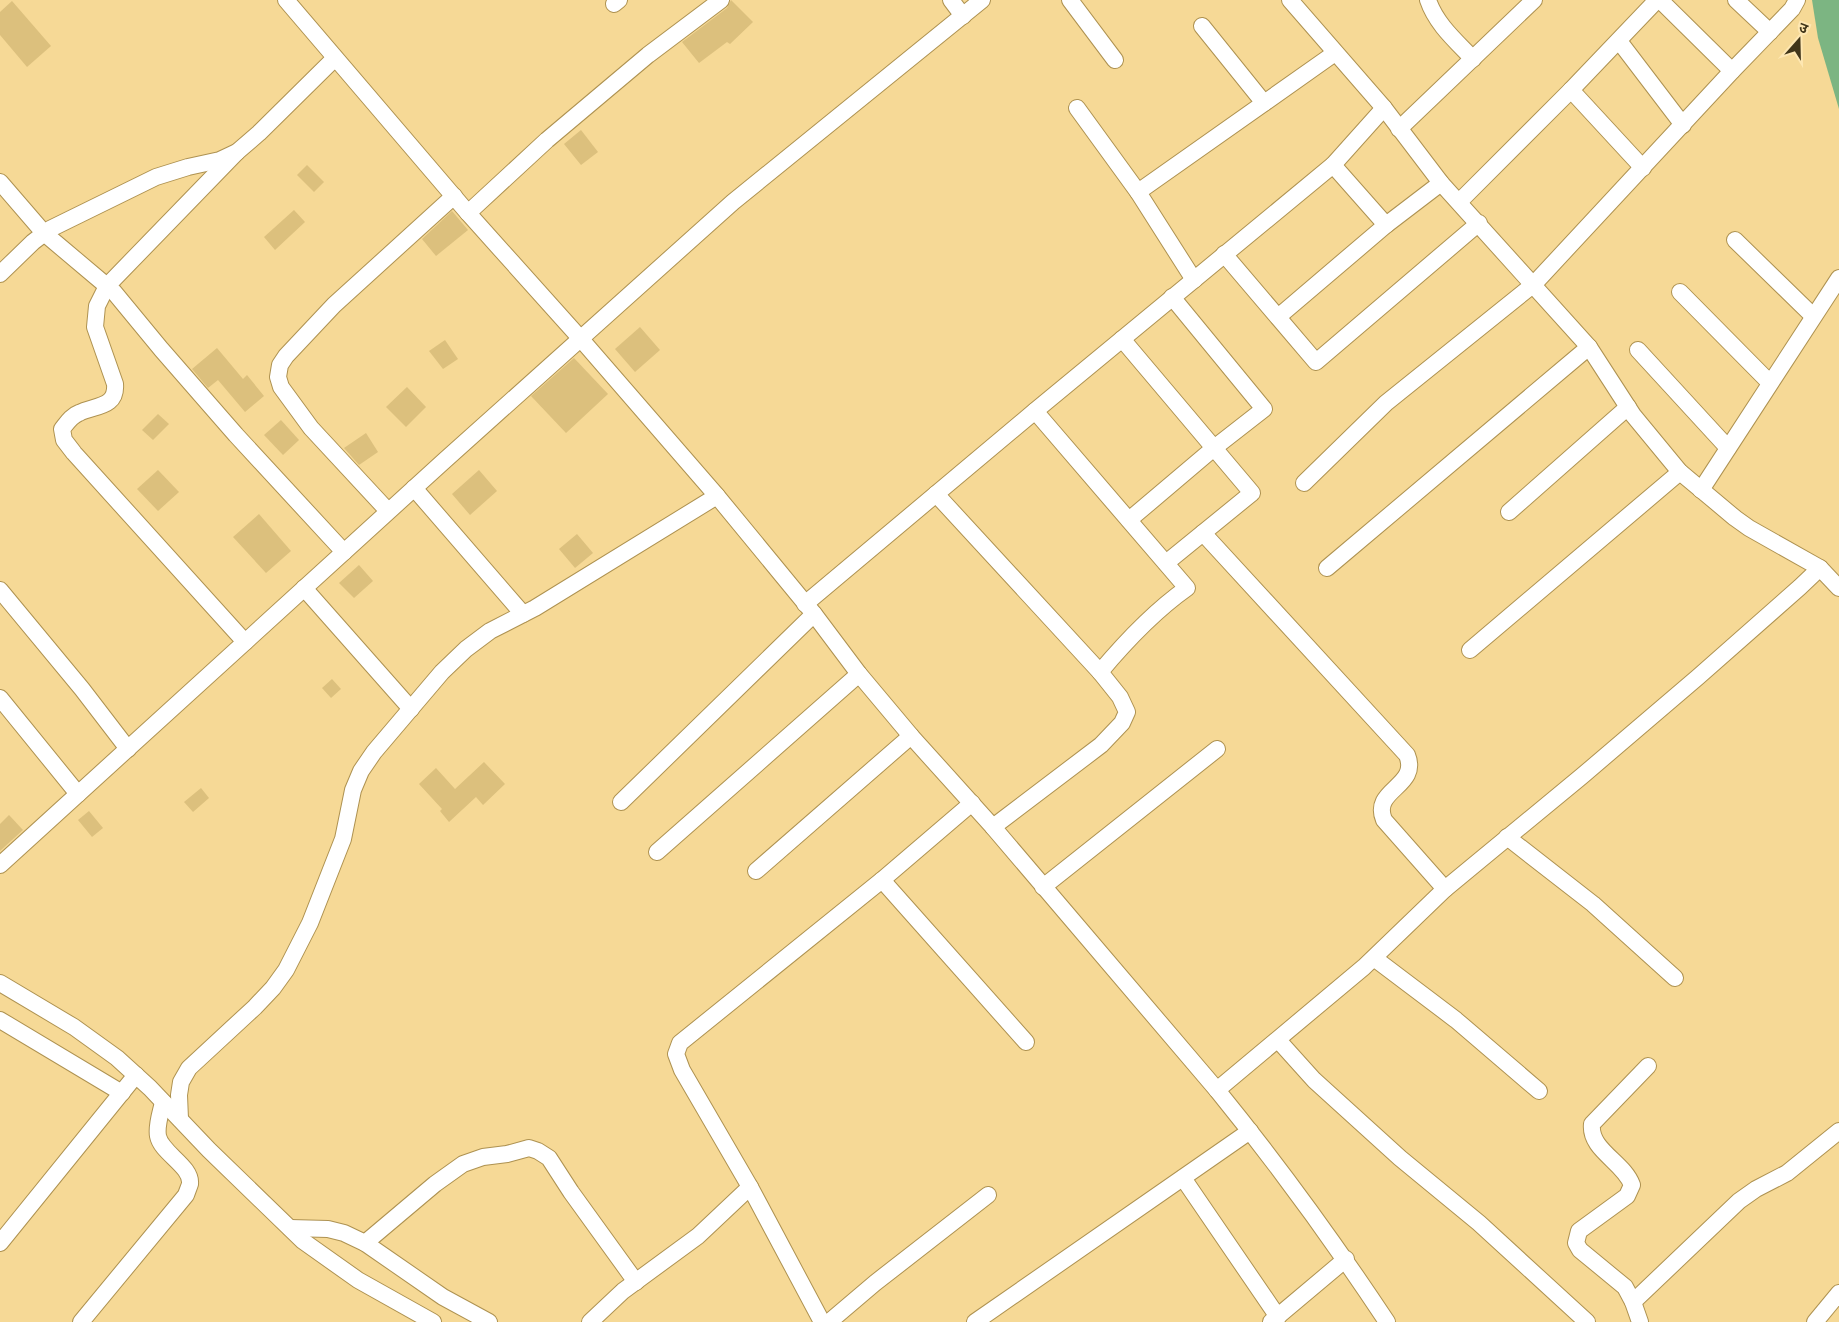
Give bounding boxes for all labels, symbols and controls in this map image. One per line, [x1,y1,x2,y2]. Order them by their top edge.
north arrow [1774,15,1824,65]
text: उ [1797,19,1811,37]

